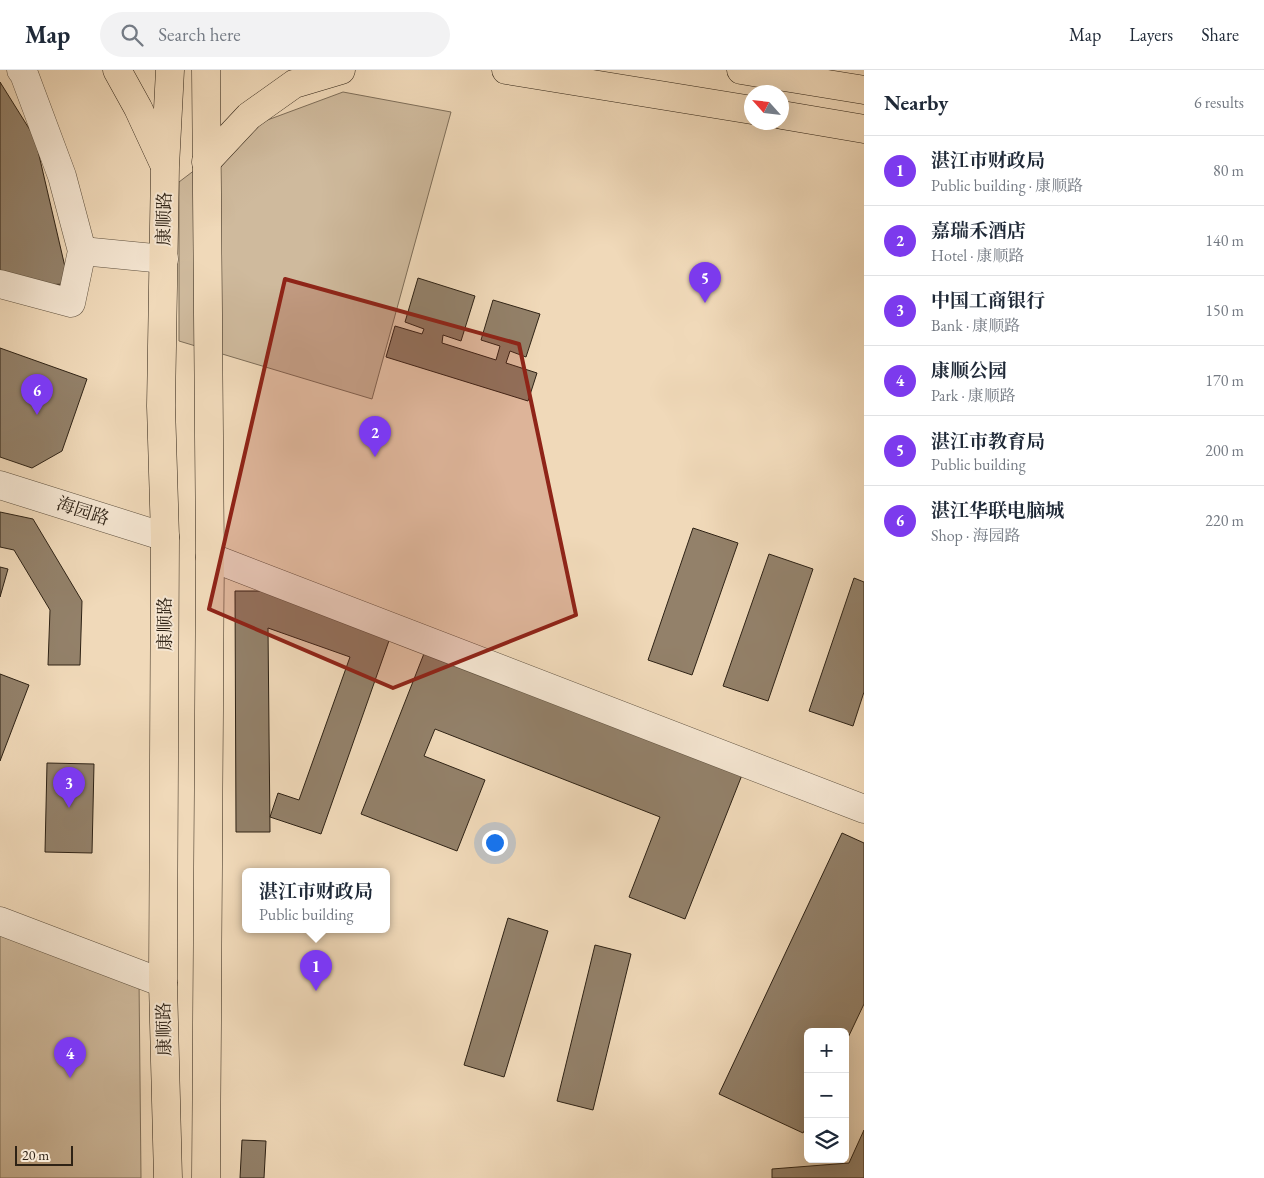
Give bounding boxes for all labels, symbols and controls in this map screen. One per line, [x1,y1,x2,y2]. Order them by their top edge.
search box [100,12,450,57]
text: Map [25,19,70,50]
icon: search [118,21,146,49]
text: Search here [158,22,241,47]
text: Map [1069,23,1101,46]
text: Layers [1129,23,1173,46]
text: Share [1201,23,1239,46]
north arrow [744,85,789,130]
text: Nearby [884,89,948,116]
text: 6 results [1194,92,1244,113]
text: 湛江市财政局 [931,148,1045,173]
text: 1 [896,160,904,181]
text: 80 m [1213,160,1244,181]
text: Public building · 康顺路 [931,175,1083,196]
street label: 康顺路 [152,192,175,246]
text: 嘉瑞禾酒店 [931,218,1026,243]
text: 2 [896,230,904,251]
text: 140 m [1205,230,1244,251]
text: Hotel · 康顺路 [931,245,1025,266]
pin: 5 [689,262,721,303]
text: 中国工商银行 [931,288,1045,313]
text: 3 [896,300,904,321]
text: 150 m [1205,300,1244,321]
text: Bank · 康顺路 [931,315,1020,336]
text: 康顺公园 [931,358,1007,383]
text: 4 [896,370,904,391]
text: 170 m [1205,370,1244,391]
pin: 6 [21,374,53,415]
text: Park · 康顺路 [931,385,1016,406]
pin: 2 [359,416,391,457]
text: 湛江市教育局 [931,429,1045,454]
text: 5 [896,440,904,461]
text: 200 m [1205,440,1244,461]
text: Public building [931,454,1026,475]
street label: 海园路 [54,491,112,530]
text: 湛江华联电脑城 [931,498,1064,523]
text: 6 [896,510,904,531]
text: 220 m [1205,510,1244,531]
text: Shop · 海园路 [931,525,1021,546]
street label: 康顺路 [153,597,176,651]
pin: 3 [53,767,85,808]
your location [482,830,508,856]
popup [242,868,390,933]
text: 湛江市财政局 [259,879,373,904]
text: Public building [259,904,354,925]
pin: 1 [300,950,332,991]
street label: 康顺路 [152,1002,175,1056]
map controls [804,1028,849,1163]
button: + [804,1028,849,1073]
pin: 4 [54,1037,86,1078]
button: − [804,1073,849,1118]
button: layers [804,1118,849,1163]
scale bar [15,1143,72,1166]
text: 20 m [22,1146,49,1164]

